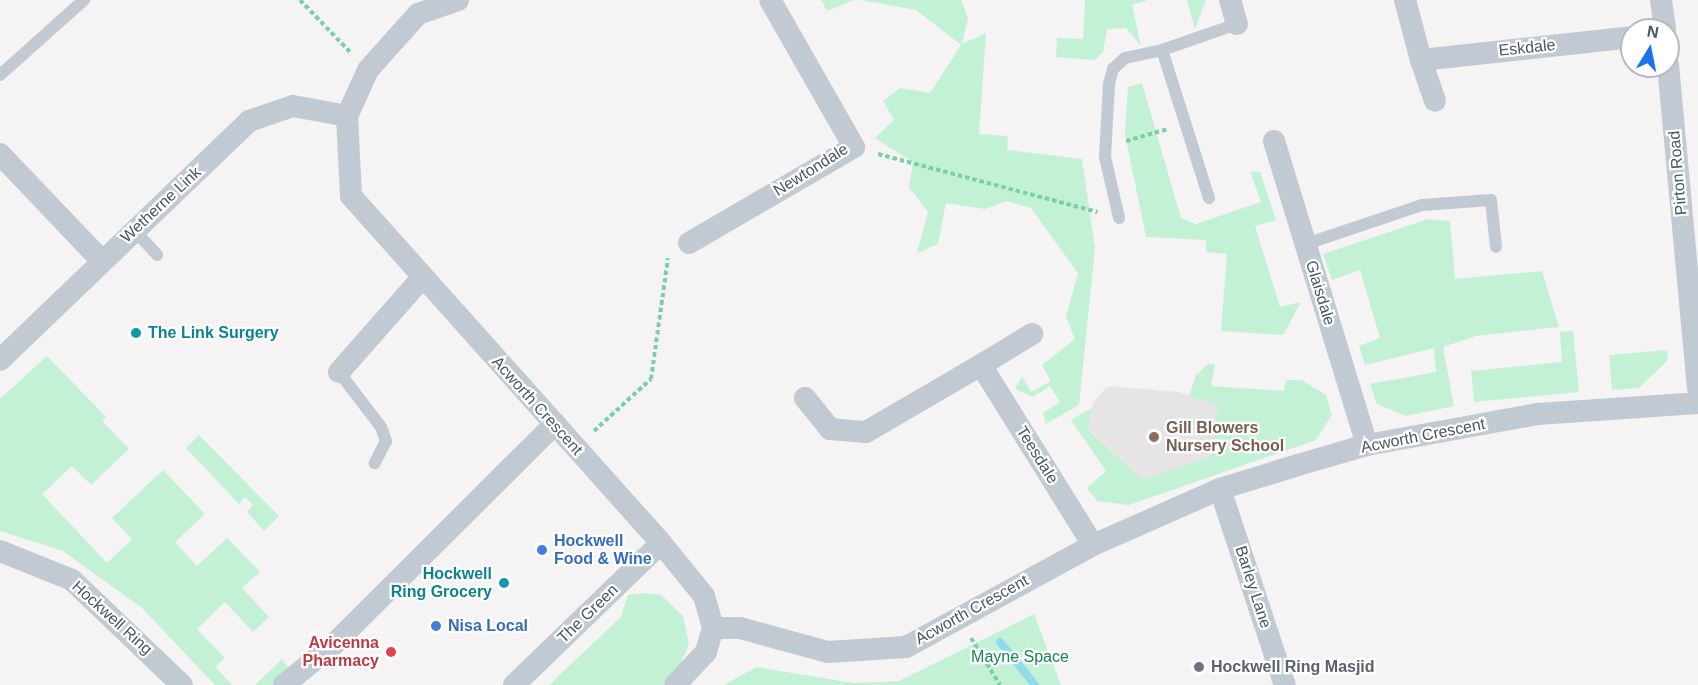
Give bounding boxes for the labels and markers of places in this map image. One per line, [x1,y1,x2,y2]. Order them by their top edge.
place label: The Link Surgery [148,323,279,343]
marker: The Link Surgery [129,326,143,340]
place label: Gill Blowers Nursery School [1166,418,1284,456]
marker: Gill Blowers Nursery School [1147,430,1161,444]
place label: Hockwell Food & Wine [554,531,652,569]
marker: Hockwell Food & Wine [535,543,549,557]
place label: Hockwell Ring Grocery [391,564,492,602]
marker: Hockwell Ring Grocery [497,576,511,590]
place label: Nisa Local [448,616,528,636]
marker: Nisa Local [429,619,443,633]
place label: Avicenna Pharmacy [303,633,379,671]
marker: Avicenna Pharmacy [384,645,398,659]
place label: Hockwell Ring Masjid [1211,657,1375,677]
marker: Hockwell Ring Masjid [1192,660,1206,674]

